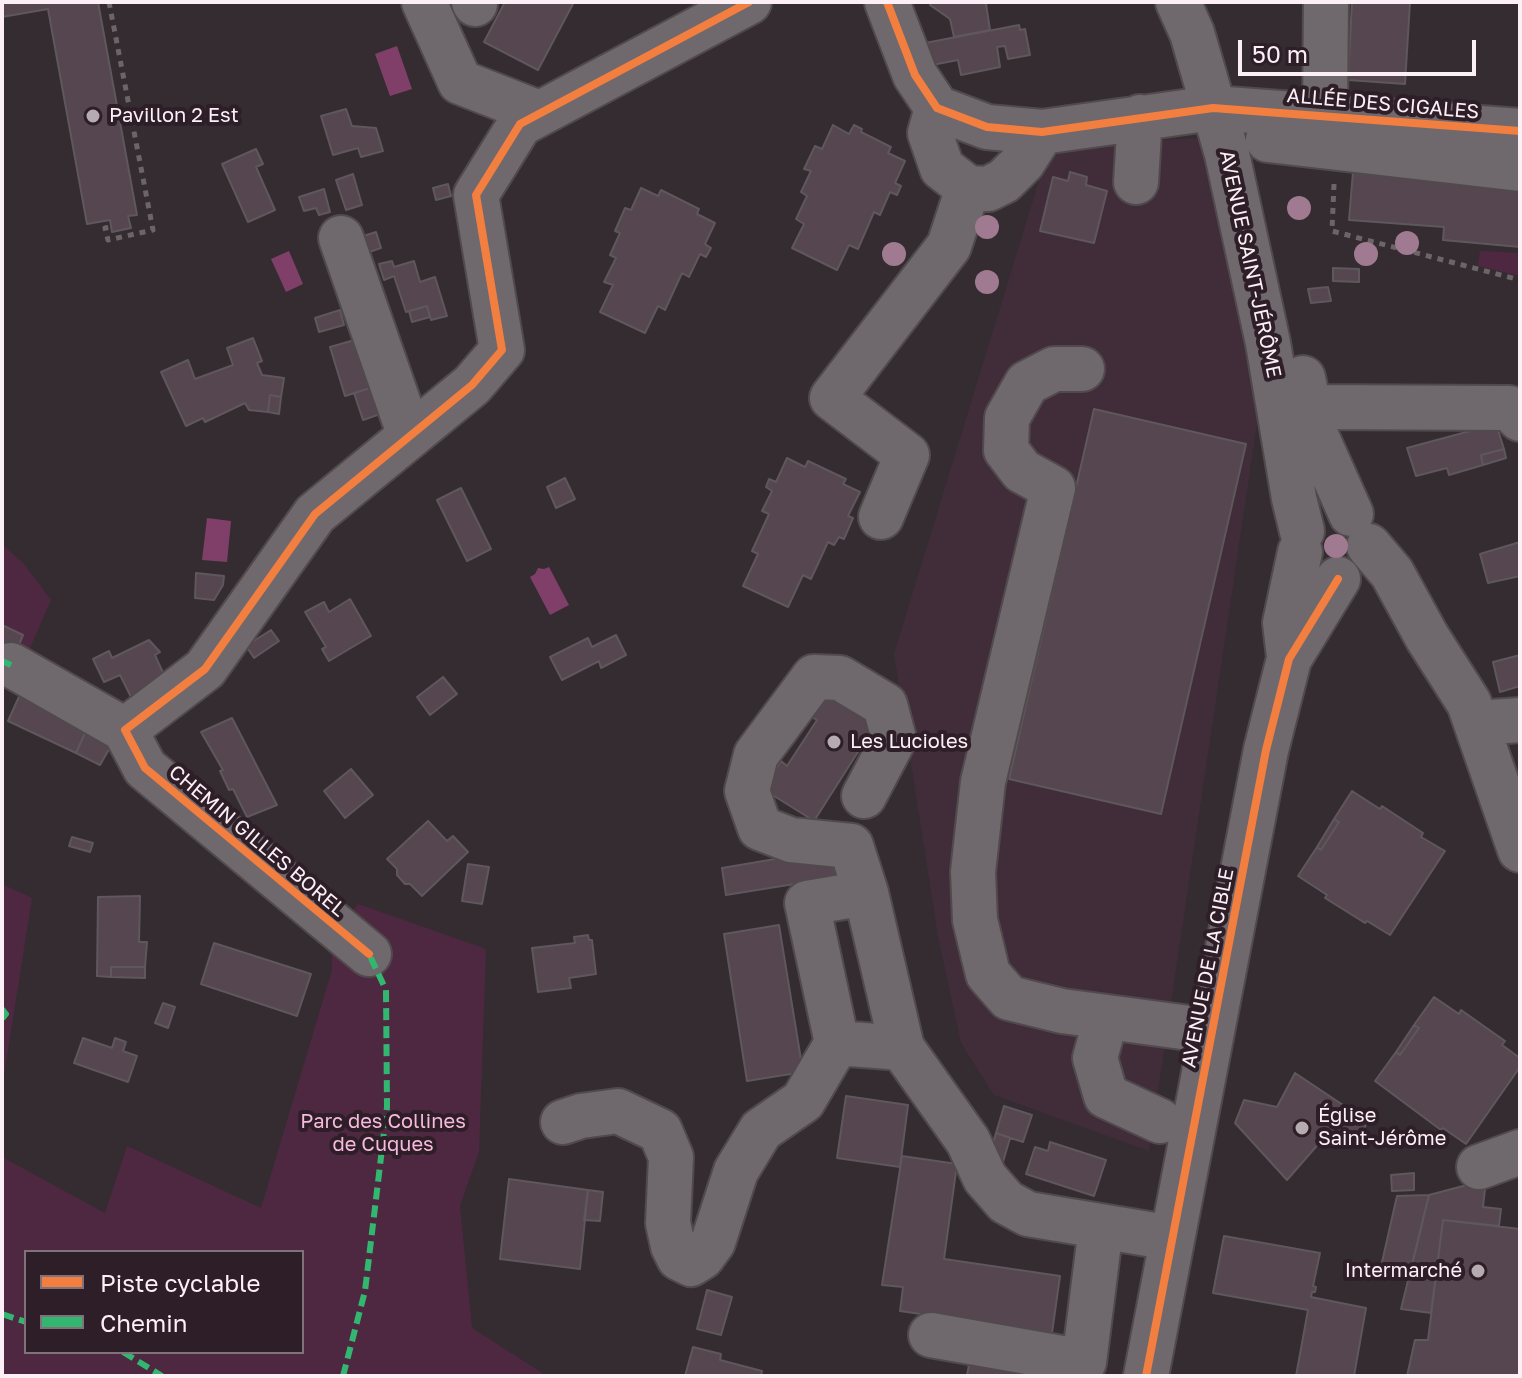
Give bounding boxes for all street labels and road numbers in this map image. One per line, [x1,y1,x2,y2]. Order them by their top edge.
street label: ALLÉE DES CIGALES [1286,84,1480,124]
street label: AVENUE SAINT-JÉRÔME [1214,148,1286,380]
street label: CHEMIN GILLES BOREL [164,760,350,922]
street label: AVENUE DE LA CIBLE [1177,866,1239,1070]

